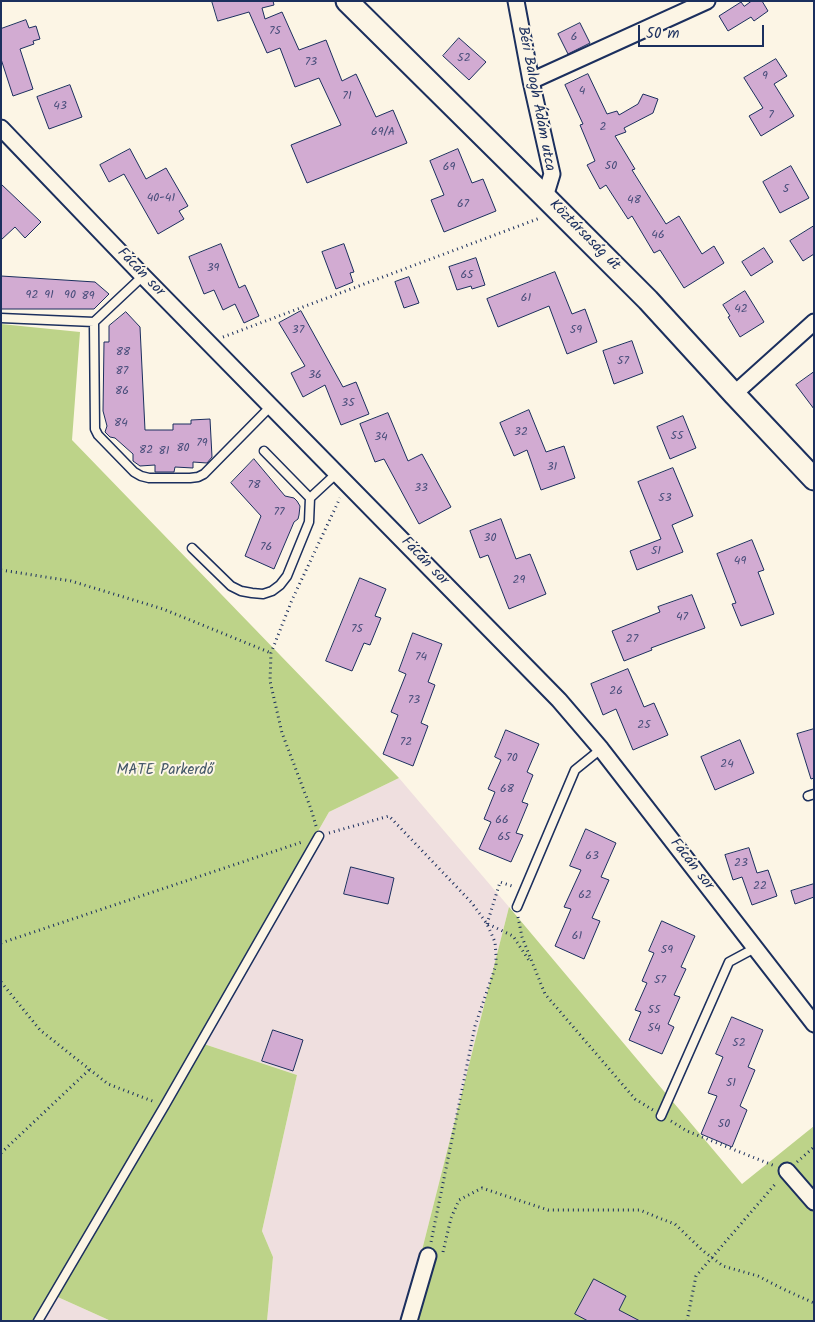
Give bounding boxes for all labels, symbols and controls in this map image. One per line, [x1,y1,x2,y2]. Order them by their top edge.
scale bar [640,15,766,47]
text: 50 m [646,22,680,46]
house number: 75 [269,25,281,39]
street label: Béri Balogh Ádám utca [512,25,558,173]
house number: 6 [571,31,577,45]
house number: 52 [457,52,471,66]
house number: 73 [305,56,317,70]
house number: 9 [762,70,768,84]
house number: 4 [579,85,585,99]
house number: 71 [342,90,352,104]
house number: 43 [53,100,67,114]
house number: 7 [768,109,774,123]
house number: 2 [600,121,606,135]
house number: 69/A [371,126,395,140]
house number: 50 [605,160,617,174]
house number: 69 [443,161,455,175]
house number: 5 [783,183,789,197]
house number: 40-41 [147,192,175,206]
house number: 48 [627,194,641,208]
street label: Köztársaság út [545,197,623,275]
house number: 67 [457,198,469,212]
house number: 46 [651,229,665,243]
street label: Fácán sor [112,245,168,301]
house number: 39 [207,262,219,276]
house number: 65 [460,269,474,283]
house number: 92 [26,289,38,303]
house number: 91 [44,289,54,303]
house number: 90 [64,289,76,303]
house number: 89 [81,290,95,304]
house number: 61 [521,292,531,306]
house number: 42 [734,303,748,317]
house number: 37 [292,324,304,338]
house number: 59 [570,324,582,338]
house number: 88 [116,346,130,360]
house number: 57 [617,355,629,369]
house number: 87 [116,365,128,379]
house number: 36 [308,369,322,383]
house number: 86 [115,385,129,399]
house number: 35 [341,397,355,411]
house number: 84 [114,417,128,431]
house number: 32 [514,426,528,440]
house number: 55 [671,430,683,444]
house number: 34 [374,431,388,445]
house number: 79 [196,437,208,451]
house number: 80 [176,442,190,456]
house number: 82 [139,444,153,458]
house number: 81 [159,445,169,459]
house number: 31 [547,461,557,475]
house number: 78 [248,479,260,493]
house number: 33 [414,482,428,496]
house number: 53 [658,492,672,506]
house number: 77 [273,506,285,520]
house number: 30 [484,532,496,546]
street label: Fácán sor [396,534,452,590]
house number: 76 [260,541,272,555]
house number: 51 [651,545,661,559]
house number: 49 [734,555,746,569]
house number: 29 [513,574,525,588]
house number: 47 [676,611,688,625]
house number: 75 [351,623,363,637]
house number: 27 [626,633,638,647]
house number: 74 [415,651,427,665]
house number: 26 [609,685,623,699]
house number: 73 [408,694,420,708]
house number: 25 [637,719,651,733]
house number: 72 [400,736,412,750]
house number: 70 [506,752,518,766]
house number: 24 [720,758,734,772]
park label: MATE Parkerdő [117,762,213,780]
house number: 68 [500,783,514,797]
house number: 66 [495,814,509,828]
house number: 65 [497,831,511,845]
street label: Fácán sor [665,835,717,895]
house number: 63 [585,850,599,864]
house number: 23 [734,857,748,871]
house number: 22 [753,880,767,894]
house number: 62 [578,889,592,903]
house number: 61 [572,930,582,944]
house number: 59 [661,944,673,958]
house number: 57 [654,974,666,988]
house number: 55 [648,1004,660,1018]
house number: 54 [647,1022,661,1036]
house number: 52 [732,1037,746,1051]
house number: 51 [726,1077,736,1091]
house number: 50 [718,1118,730,1132]

